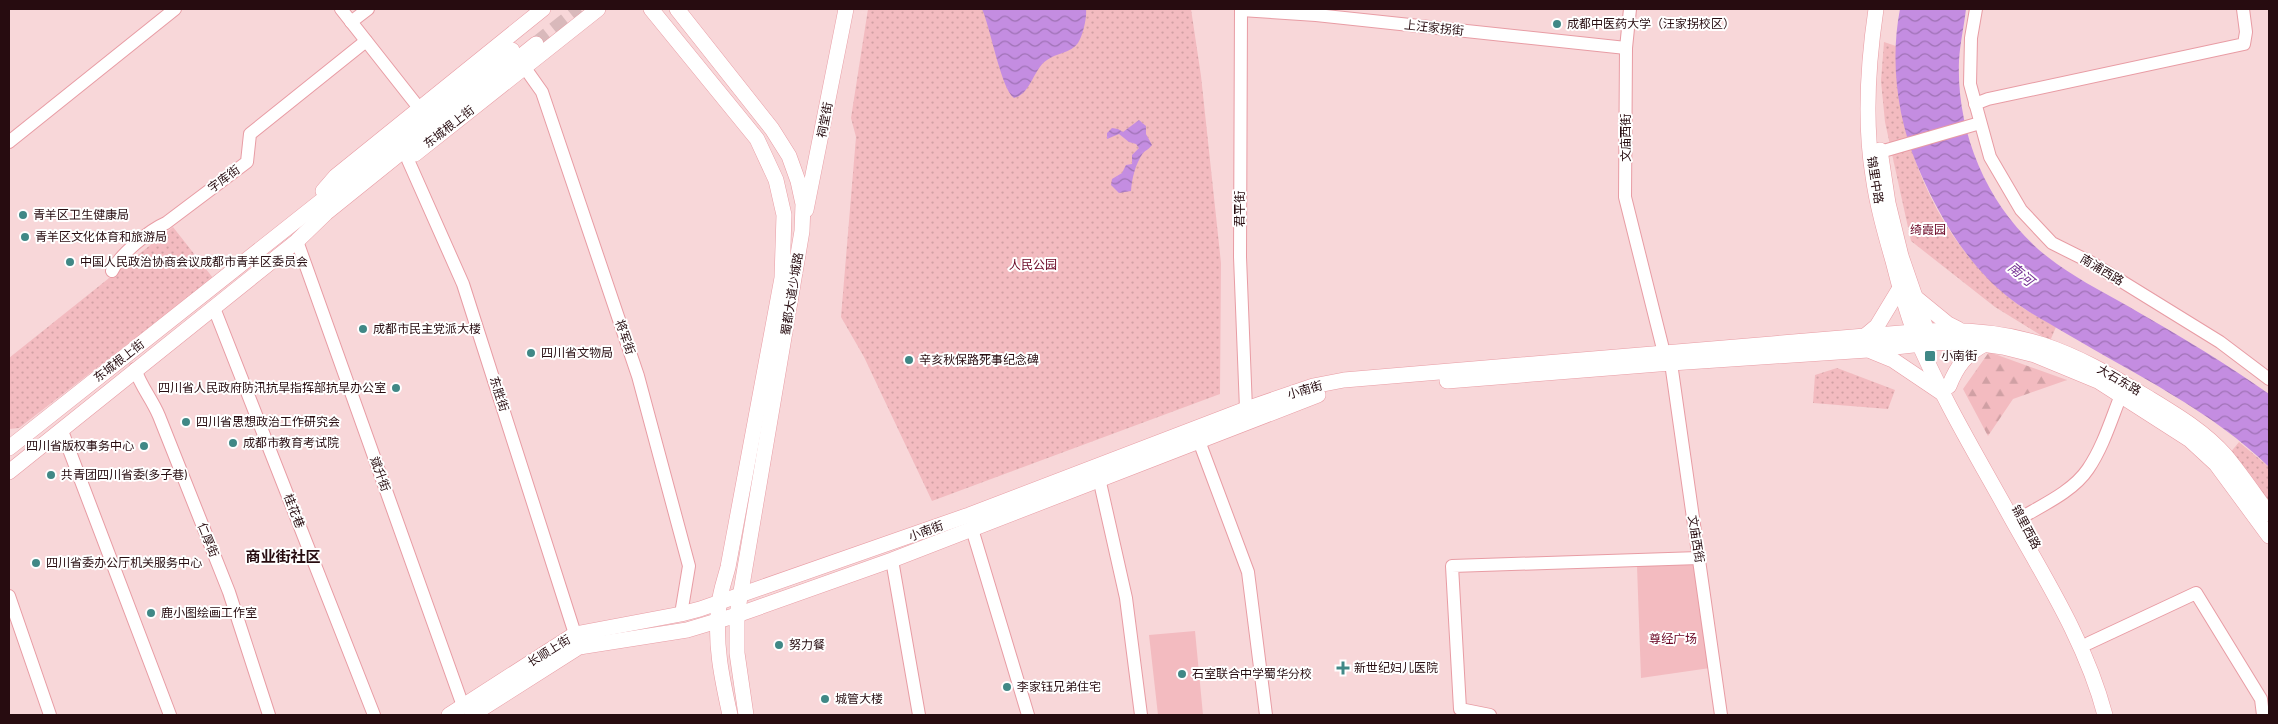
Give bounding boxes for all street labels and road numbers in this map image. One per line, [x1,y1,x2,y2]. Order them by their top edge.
street label: 上汪家拐街 [1403,15,1465,40]
street label: 祠堂街 [812,100,837,139]
street label: 东城根上街 [419,101,478,153]
street label: 文庙西街 [1616,114,1635,162]
street label: 锦里中路 [1862,155,1889,205]
street label: 字库街 [204,160,244,197]
street label: 君平街 [1230,191,1249,227]
street label: 南浦西路 [2077,249,2128,290]
street label: 蜀都大道少城路 [776,251,807,337]
street label: 将军街 [611,317,640,357]
street label: 东城根上街 [89,335,148,387]
street label: 大石东路 [2094,359,2145,400]
street label: 东胜街 [485,374,514,414]
street label: 小南街 [1285,375,1325,404]
street label: 斌升街 [365,454,396,494]
street label: 桂花巷 [279,491,310,531]
street label: 锦里西路 [2007,501,2046,552]
street label: 文庙西街 [1683,514,1710,564]
street label: 小南街 [906,515,946,546]
street label: 仁厚街 [193,520,224,560]
street label: 长顺上街 [523,630,574,671]

